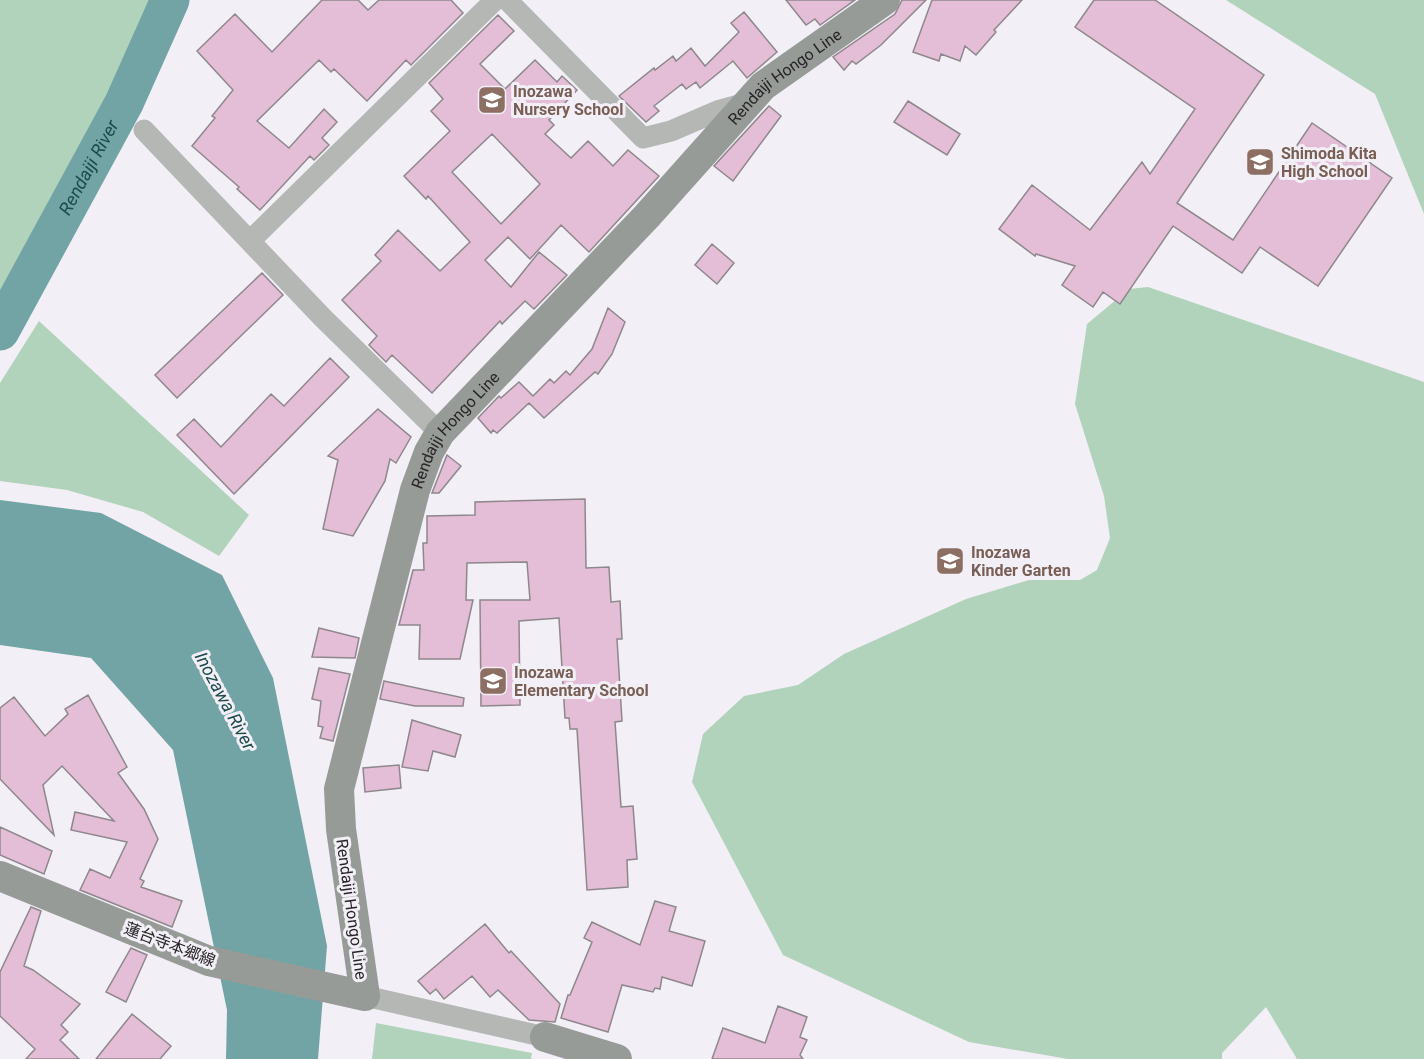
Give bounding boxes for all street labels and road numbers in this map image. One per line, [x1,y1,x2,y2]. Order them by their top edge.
street label: Rendaiji Hongo Line [724,25,845,129]
street label: Rendaiji Hongo Line [407,368,504,491]
street label: Rendaiji Hongo Line [332,838,371,981]
street label: 蓮台寺本郷線 [122,918,218,971]

